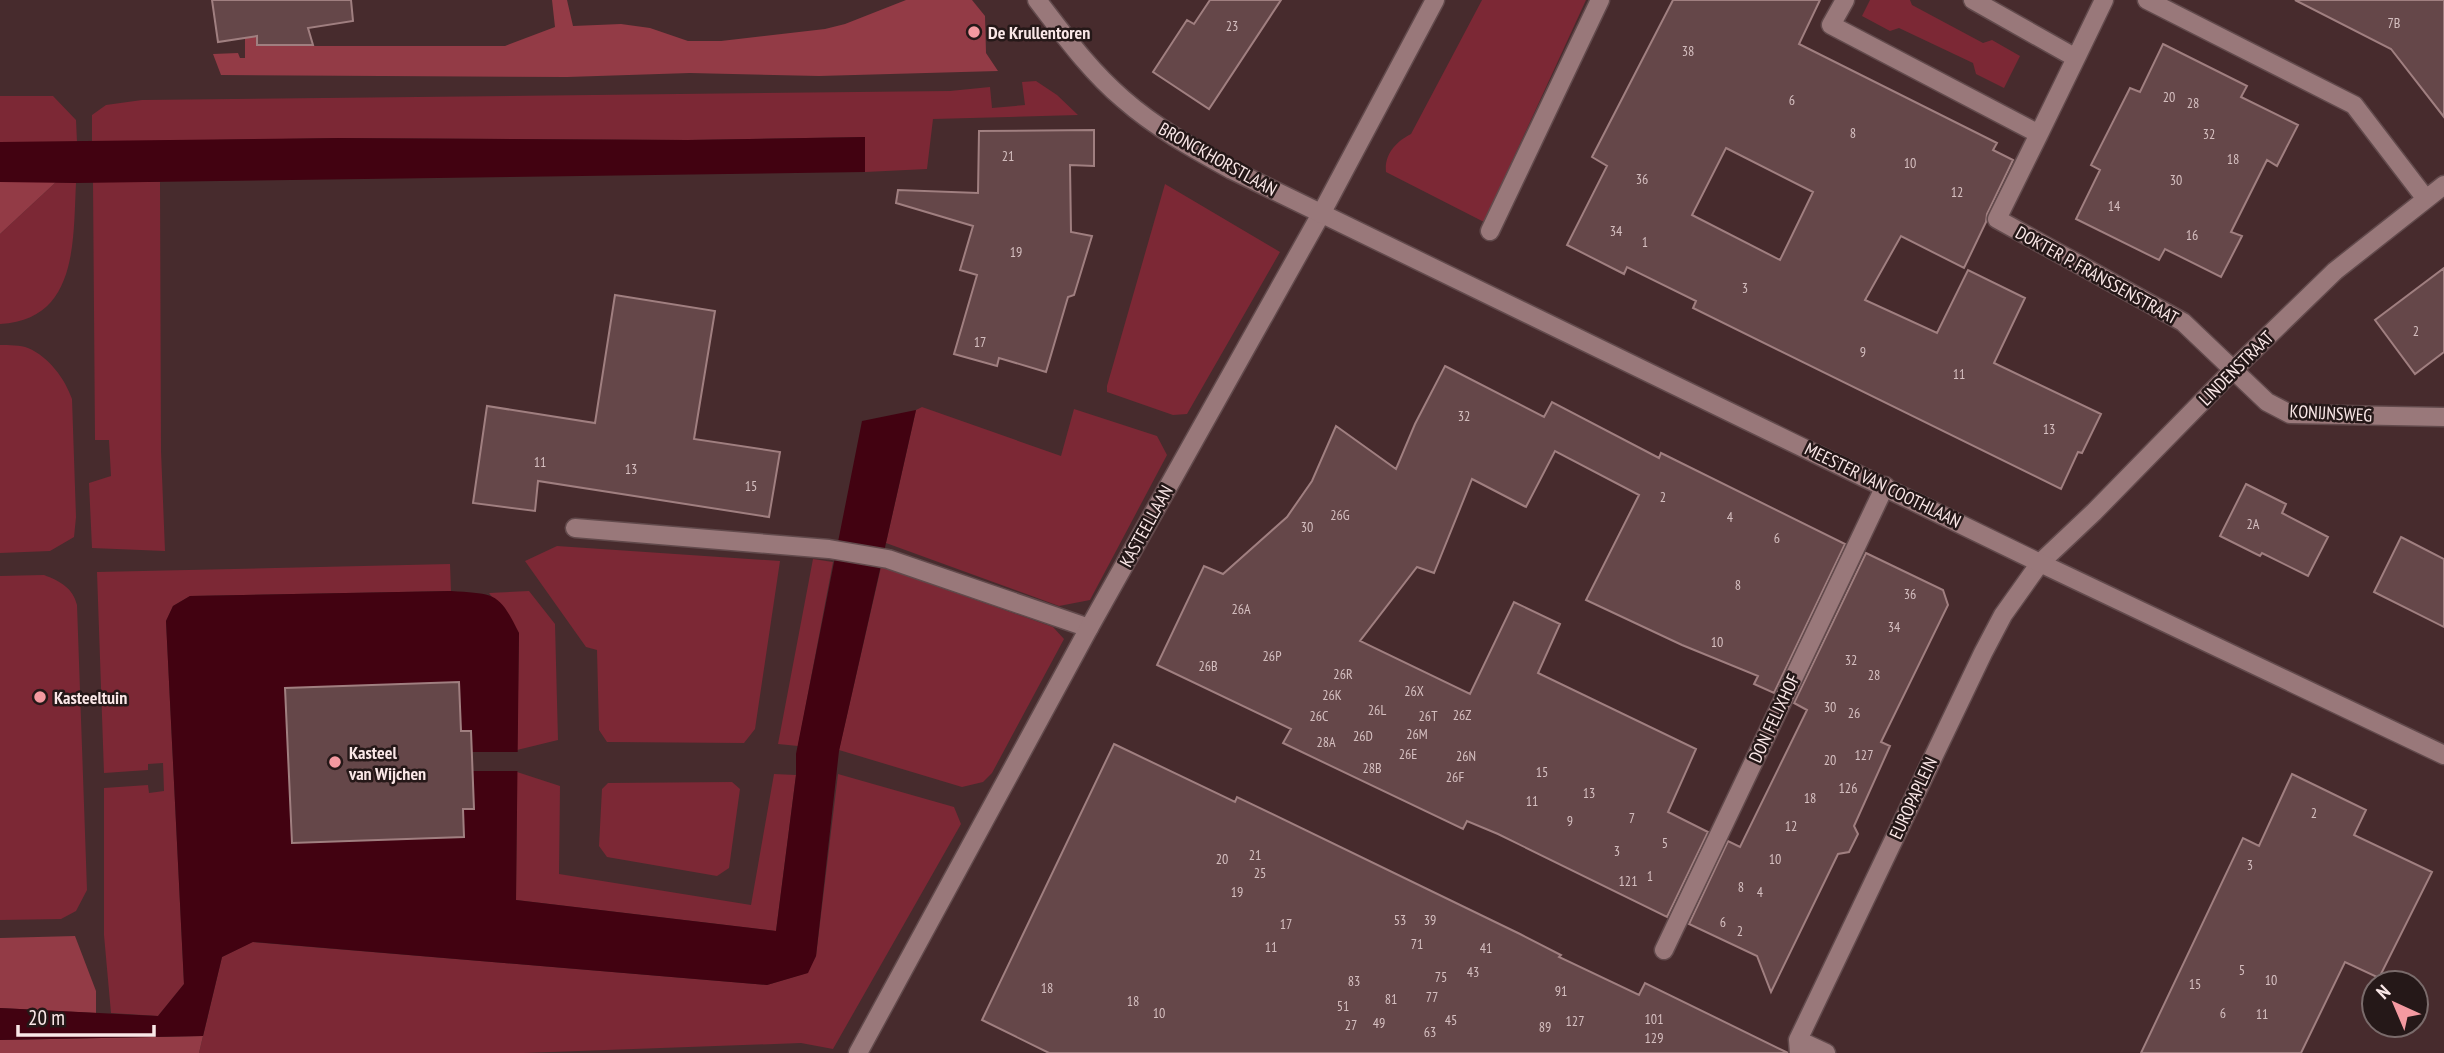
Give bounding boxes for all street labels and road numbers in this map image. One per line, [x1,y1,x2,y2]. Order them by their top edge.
street label: BRONCKHORSTLAAN [1155,117,1281,201]
street label: DOKTER P. FRANSSENSTRAAT [2012,221,2182,329]
street label: LINDENSTRAAT [2194,326,2278,410]
street label: KONIJNSWEG [2289,399,2373,427]
street label: MEESTER VAN COOTHLAAN [1801,437,1965,533]
street label: KASTEELLAAN [1114,481,1178,571]
street label: DON FELIXHOF [1743,670,1805,766]
street label: EUROPAPLEIN [1884,753,1942,843]

